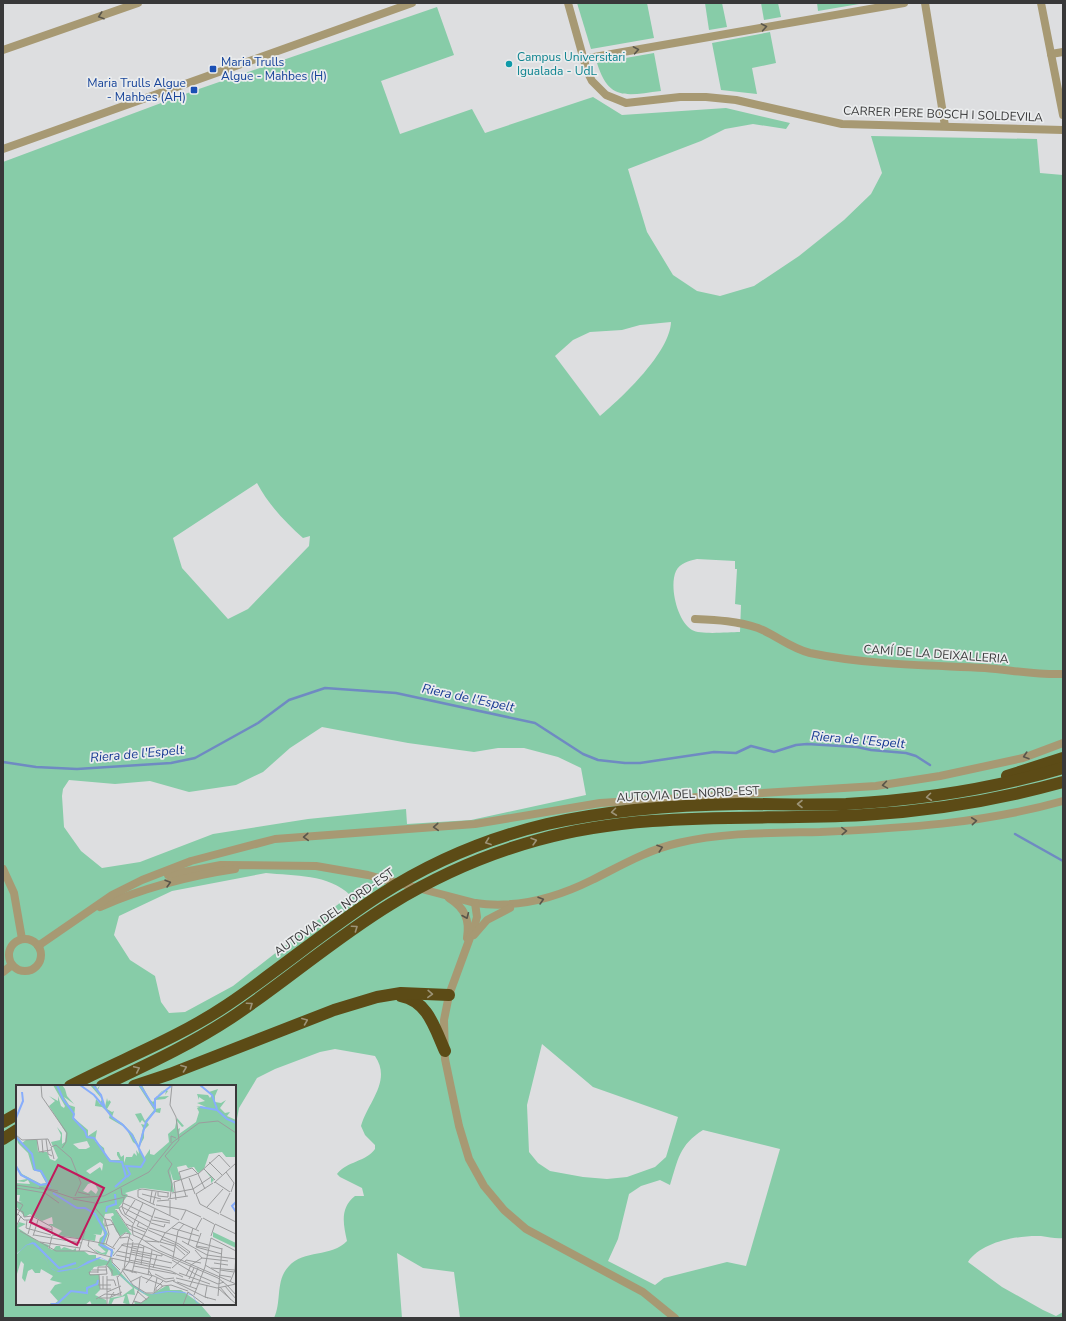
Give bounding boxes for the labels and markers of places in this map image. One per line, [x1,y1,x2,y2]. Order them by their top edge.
place label: Campus Universitari Igualada - UdL [517,49,625,79]
place label: Maria Trulls Algue - Mahbes (H) [221,54,327,84]
marker: Campus Universitari Igualada - UdL [504,59,514,69]
marker: Maria Trulls Algue - Mahbes (H) [208,64,218,74]
place label: Maria Trulls Algue - Mahbes (AH) [87,75,186,105]
marker: Maria Trulls Algue - Mahbes (AH) [189,85,199,95]

